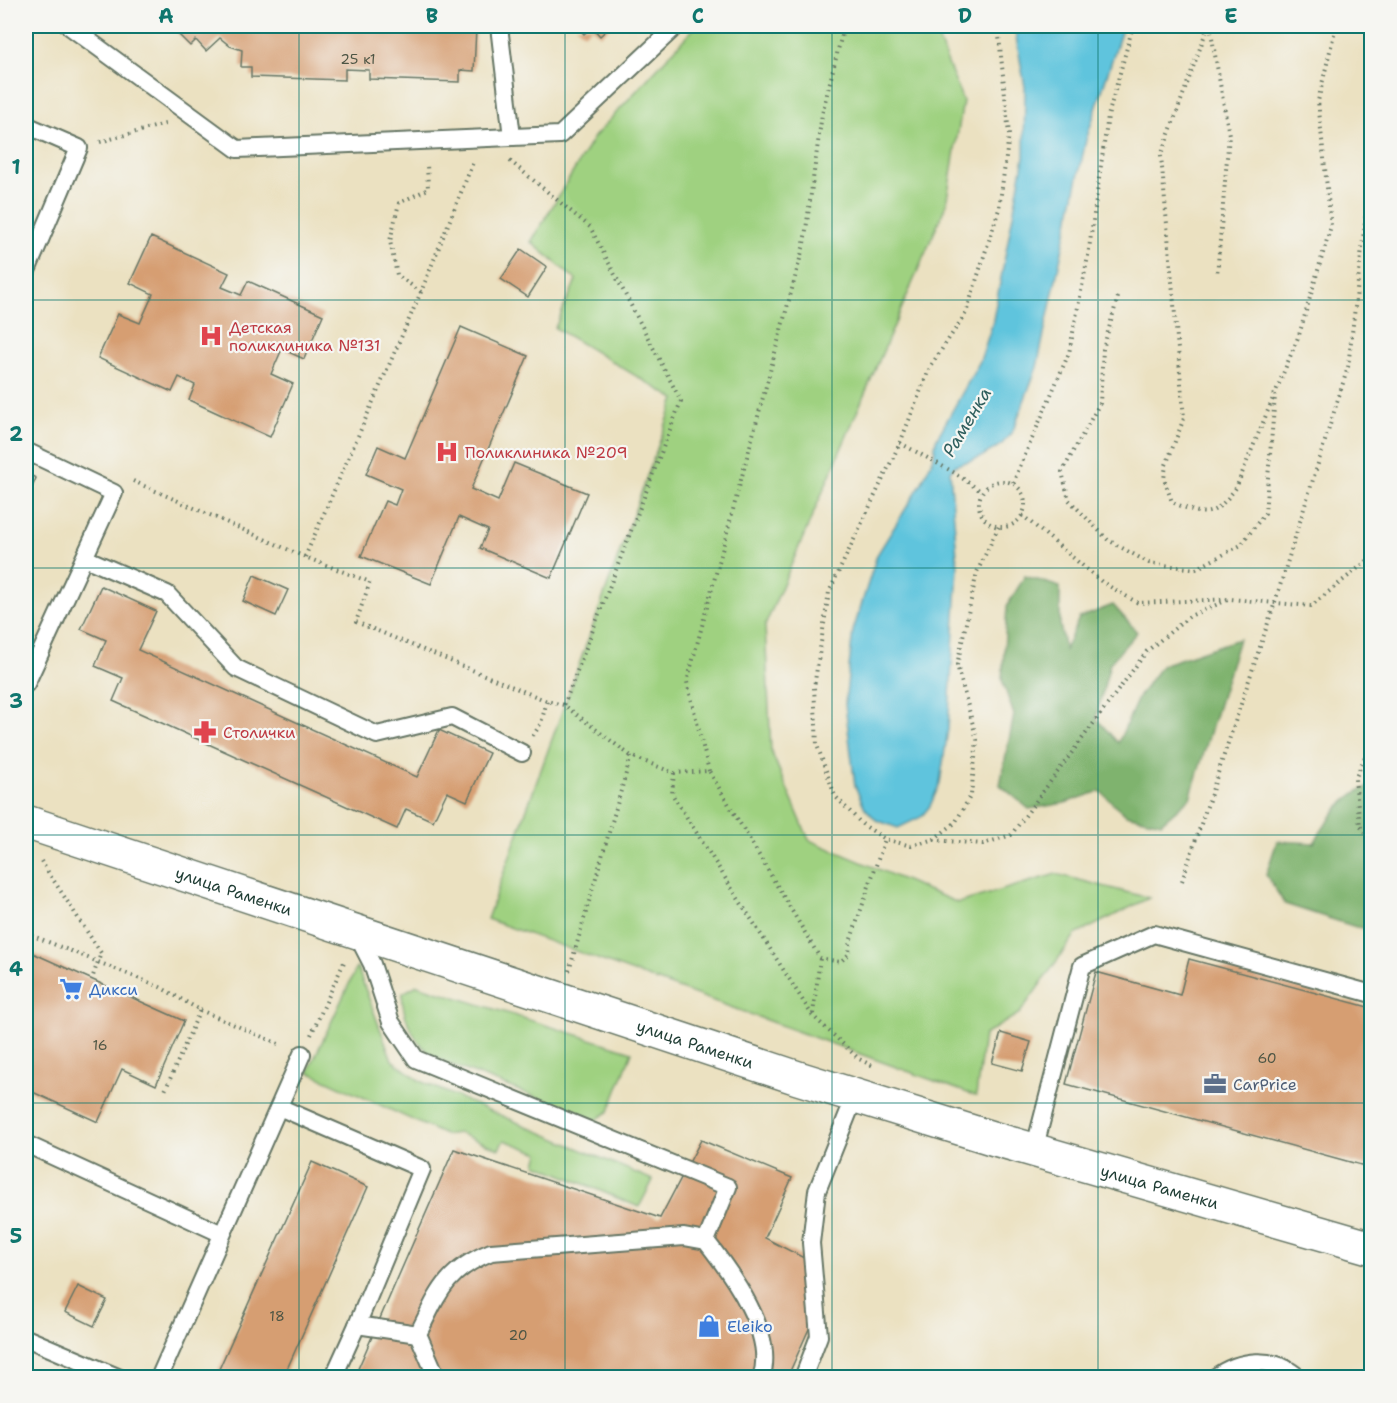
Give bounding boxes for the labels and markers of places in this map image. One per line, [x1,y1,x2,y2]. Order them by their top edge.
place label: Детская поликлиника №131 [229,317,381,356]
hospital icon: Детская поликлиника №131 [198,323,224,349]
hospital icon: Поликлиника №209 [434,439,460,465]
place label: Поликлиника №209 [465,442,628,463]
pharmacy icon: Столички [192,719,218,745]
place label: Столички [223,722,295,743]
supermarket icon: Дикси [58,976,84,1002]
place label: Дикси [89,979,138,1000]
office icon: CarPrice [1202,1071,1228,1097]
place label: CarPrice [1233,1074,1297,1095]
shop icon: Eleiko [696,1313,722,1339]
place label: Eleiko [727,1316,773,1337]

